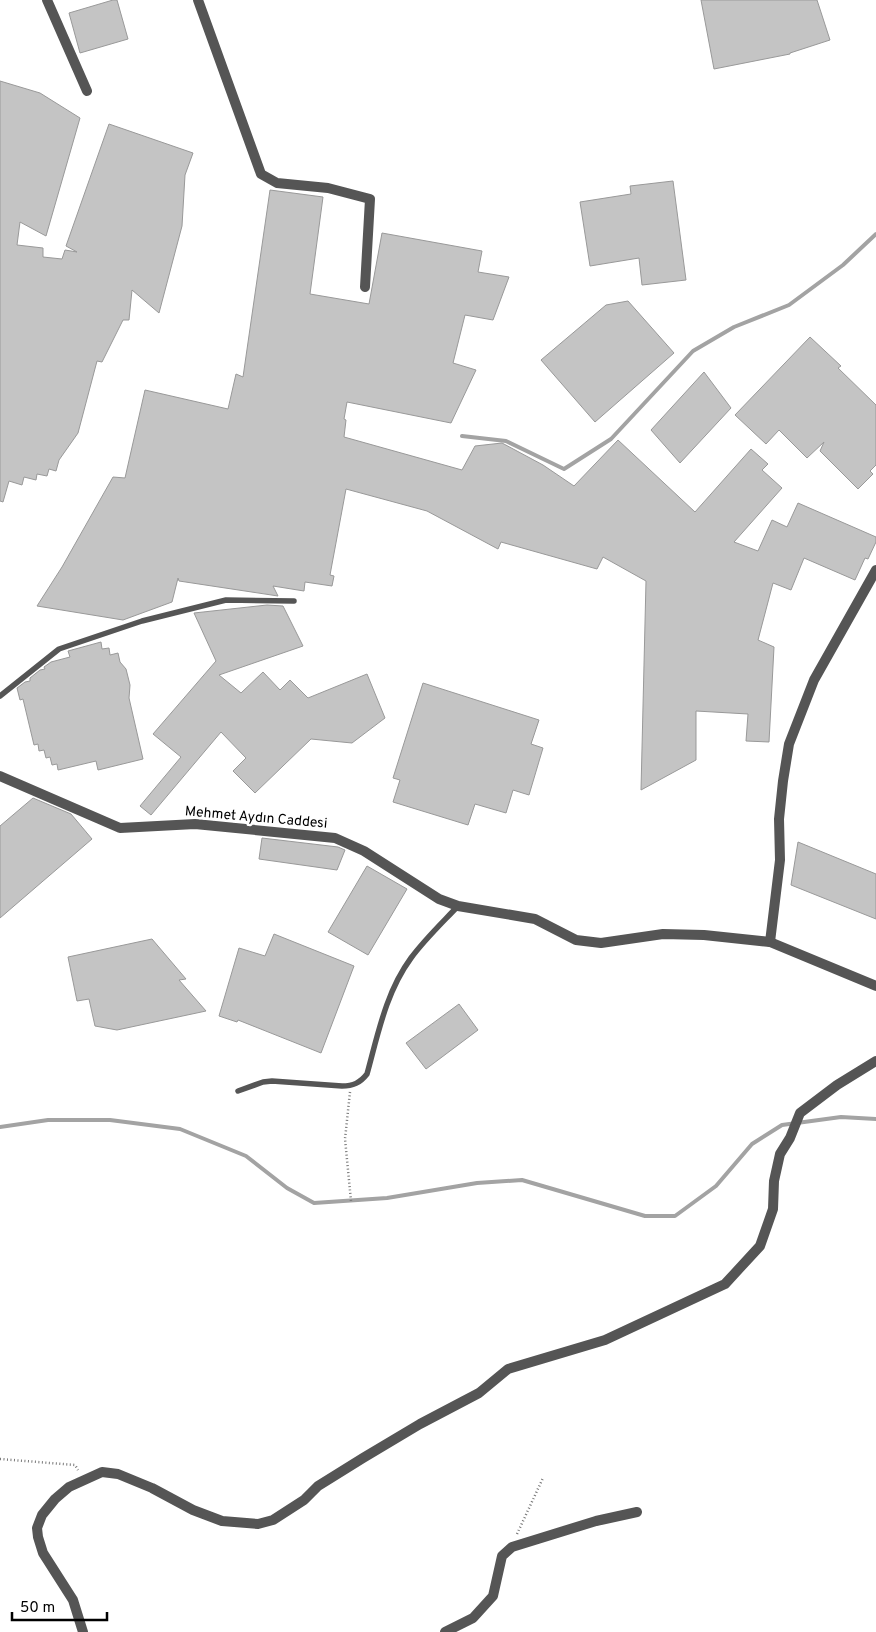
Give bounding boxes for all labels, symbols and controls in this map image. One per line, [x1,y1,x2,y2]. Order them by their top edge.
street label: Mehmet Aydın Caddesi [184,803,328,833]
scale bar [12,1590,108,1622]
text: 50 m [20,1599,55,1618]

